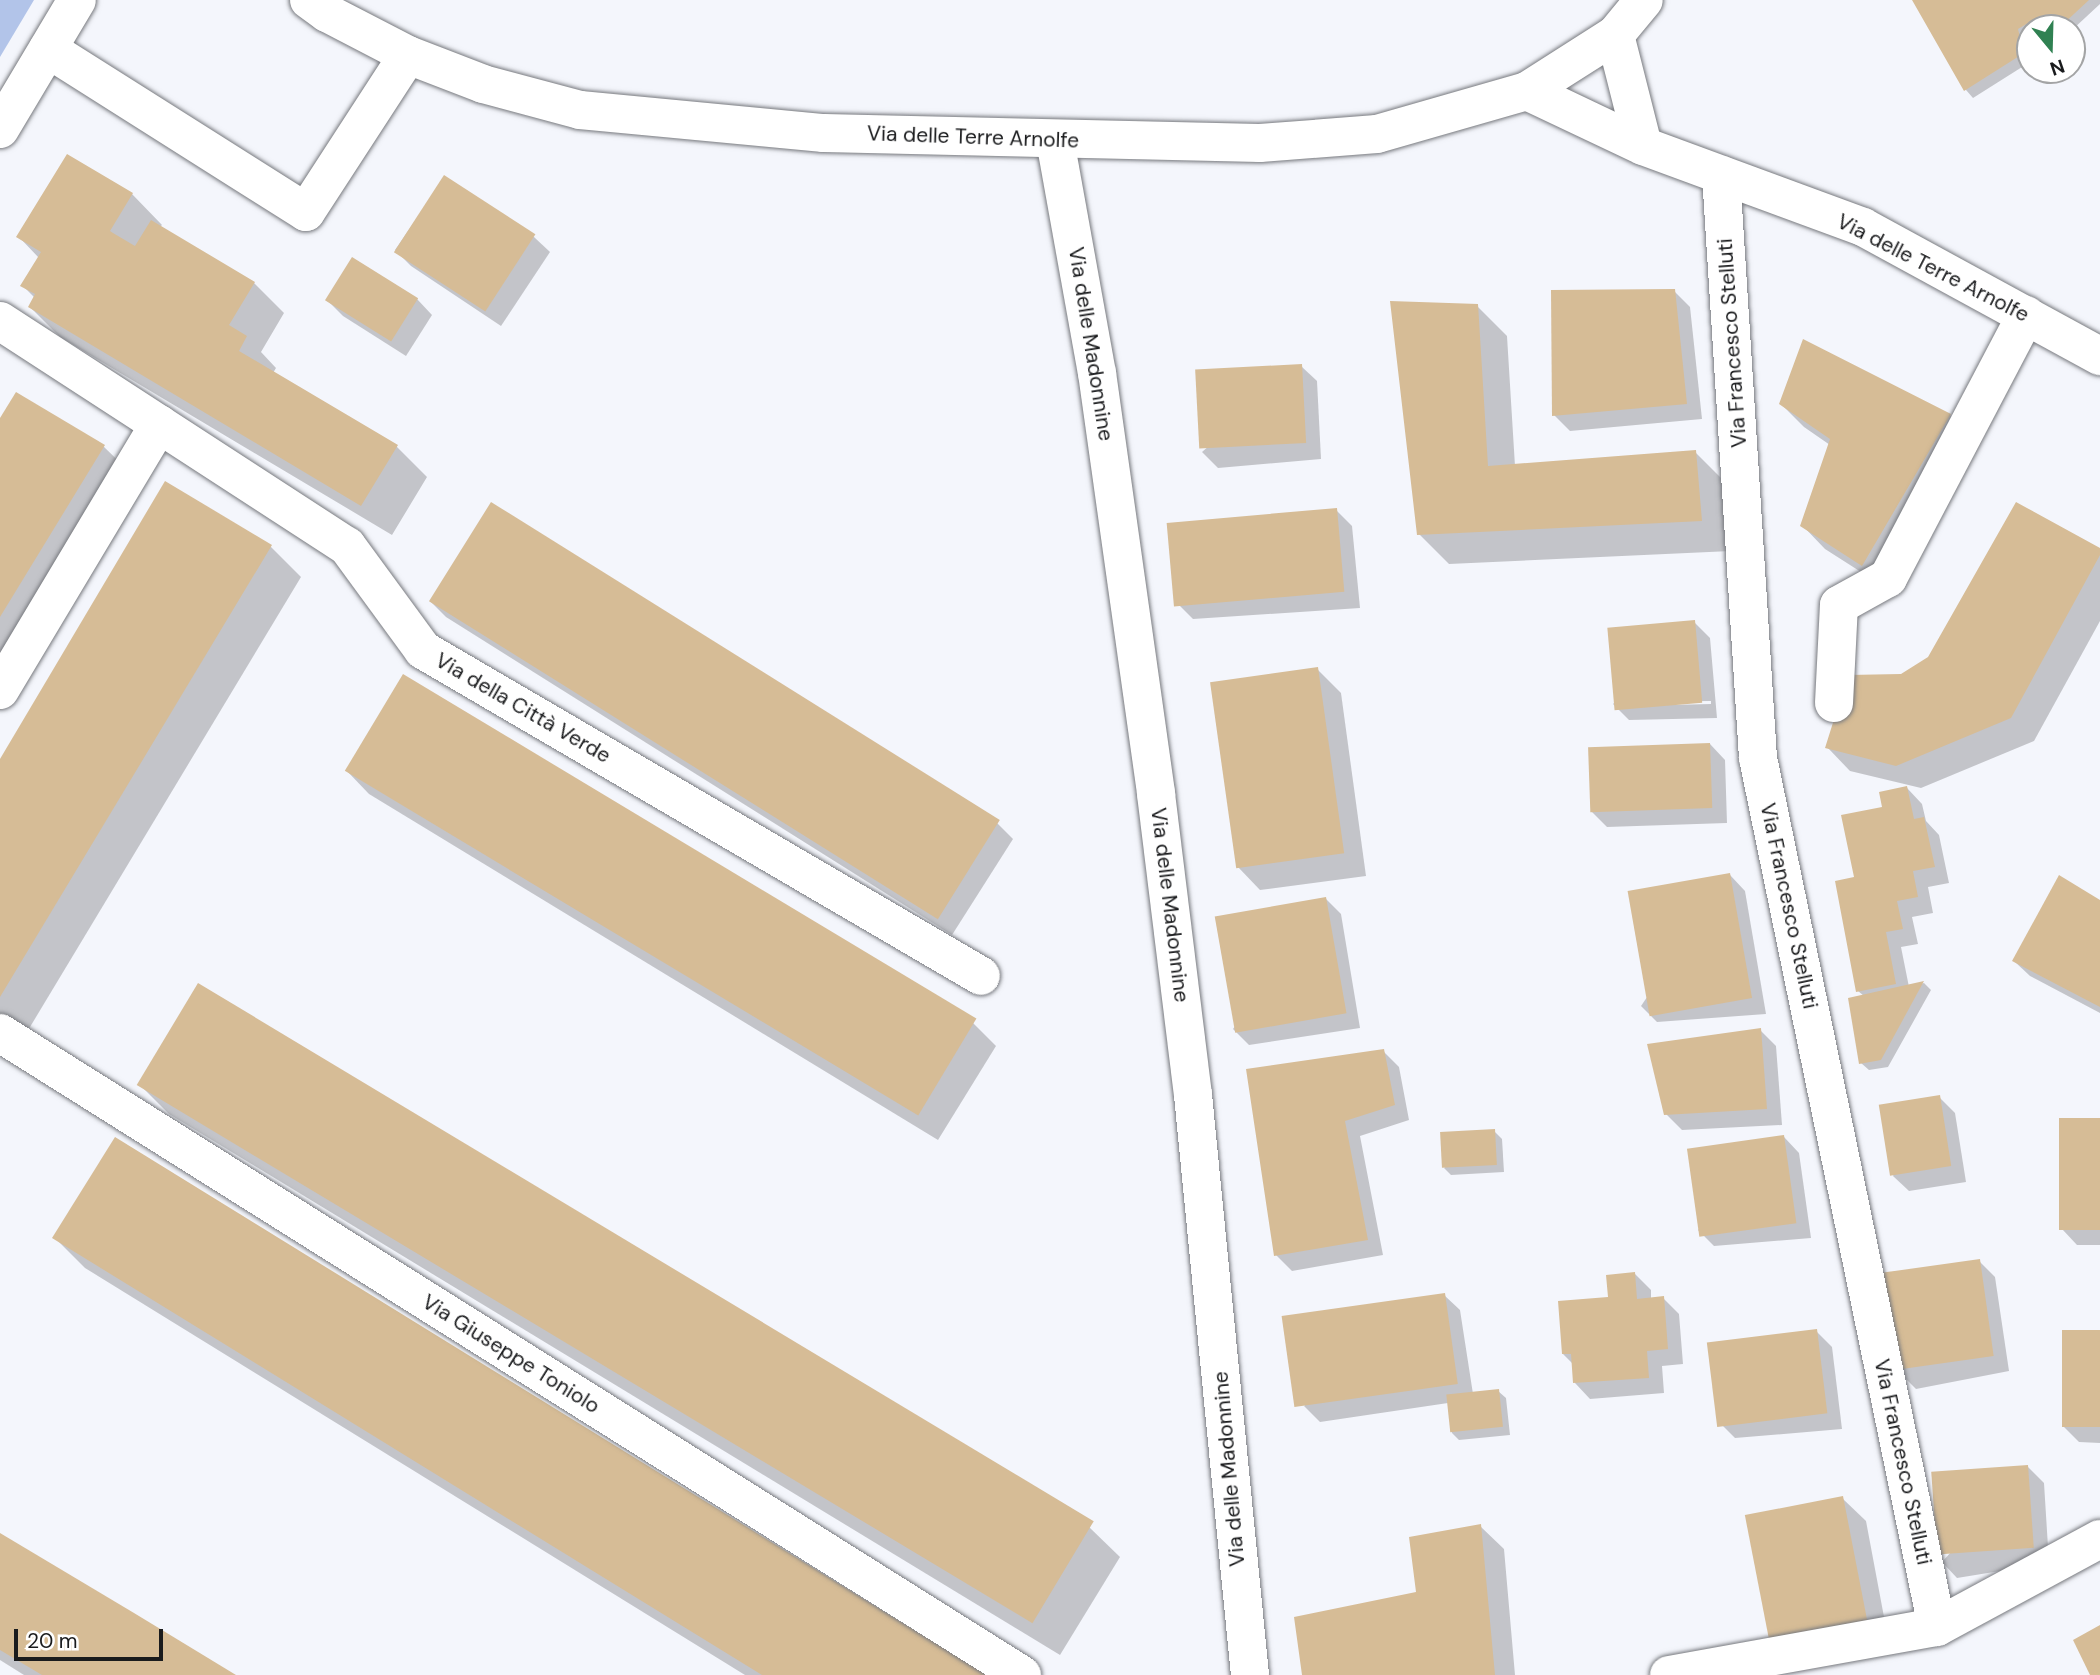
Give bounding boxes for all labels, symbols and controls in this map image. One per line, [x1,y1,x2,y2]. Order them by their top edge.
north arrow [2016,14,2086,84]
text: N [2047,53,2068,82]
street label: Via delle Terre Arnolfe [867,121,1079,153]
street label: Via delle Terre Arnolfe [1833,209,2033,327]
street label: Via Francesco Stelluti [1712,237,1752,449]
street label: Via delle Madonnine [1063,245,1119,443]
street label: Via della Città Verde [431,648,615,768]
street label: Via Francesco Stelluti [1755,801,1823,1011]
street label: Via delle Madonnine [1146,806,1194,1004]
street label: Via Giuseppe Toniolo [418,1289,604,1419]
street label: Via Francesco Stelluti [1869,1357,1937,1567]
street label: Via delle Madonnine [1208,1370,1250,1568]
scale bar [18,1616,166,1660]
text: 20 m [27,1627,78,1655]

